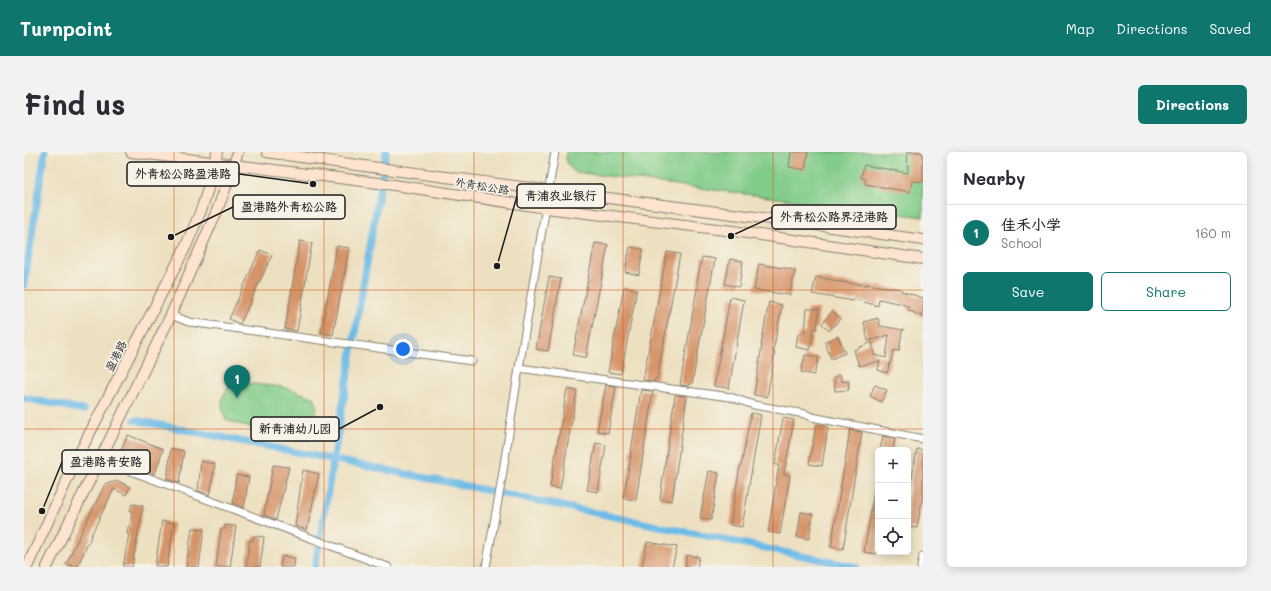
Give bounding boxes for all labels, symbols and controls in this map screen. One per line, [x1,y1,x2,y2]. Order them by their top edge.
text: Turnpoint [20,16,112,41]
text: Map [1066,19,1094,38]
text: Directions [1116,19,1187,38]
text: Saved [1209,19,1251,38]
button: Directions [1138,85,1247,124]
text: Find us [24,86,125,122]
callout: 外青松公路盈港路 [127,162,239,186]
text: 外青松公路盈港路 [135,165,231,181]
text: Nearby [963,167,1025,189]
street label: 外青松公路 [454,174,510,197]
callout: 青浦农业银行 [517,184,605,208]
text: 青浦农业银行 [525,187,597,203]
callout: 盈港路外青松公路 [233,195,345,219]
text: 盈港路外青松公路 [241,198,337,214]
callout: 外青松公路界泾港路 [772,205,896,229]
text: 外青松公路界泾港路 [780,208,888,224]
text: 佳禾小学 [1001,214,1061,234]
text: 1 [973,224,979,241]
text: 160 m [1195,224,1231,241]
text: School [1001,234,1042,251]
button: Save [963,272,1093,311]
button: Share [1101,272,1231,311]
street label: 盈港路 [101,338,130,374]
your location [393,339,413,359]
pin: 1 [224,365,250,398]
callout: 新青浦幼儿园 [251,417,339,441]
text: 新青浦幼儿园 [259,420,331,436]
map controls [875,447,911,555]
button: + [875,447,911,483]
callout: 盈港路青安路 [62,450,150,474]
text: 盈港路青安路 [70,453,142,469]
button: − [875,483,911,519]
button: locate [875,519,911,555]

